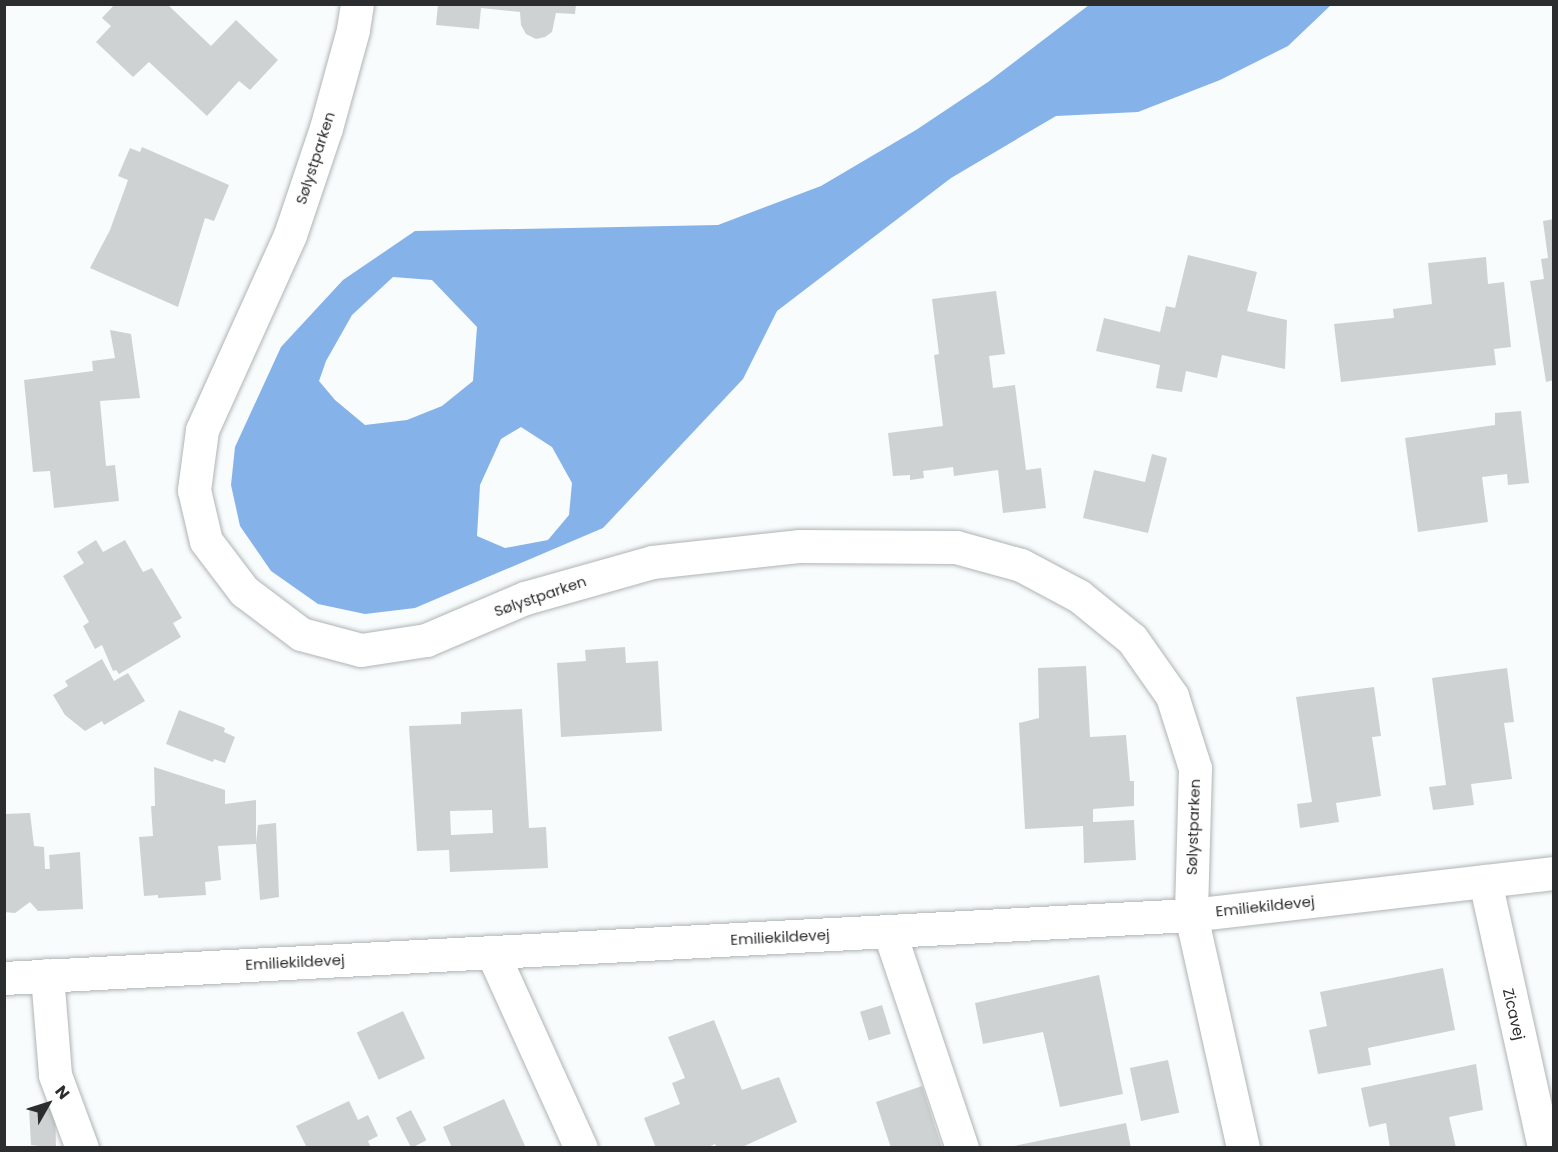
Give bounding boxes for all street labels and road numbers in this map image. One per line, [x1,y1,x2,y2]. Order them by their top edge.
street label: Sølystparken [292,109,338,207]
street label: Sølystparken [492,572,588,620]
street label: Sølystparken [1182,779,1204,875]
street label: Emiliekildevej [1215,892,1315,920]
street label: Emiliekildevej [730,925,830,949]
street label: Emiliekildevej [245,950,345,974]
street label: Zicavej [1499,986,1529,1042]

